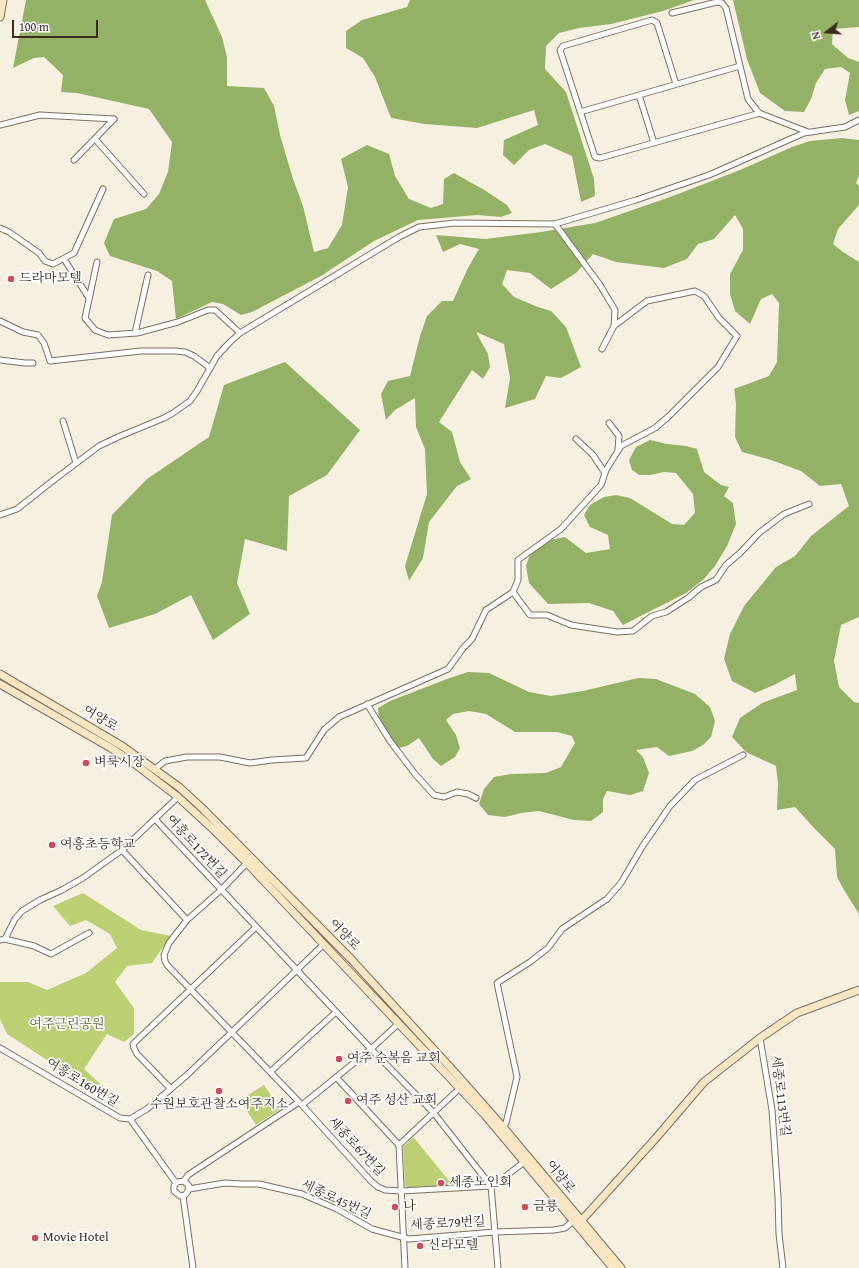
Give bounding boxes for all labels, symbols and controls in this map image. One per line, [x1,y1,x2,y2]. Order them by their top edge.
scale bar [14,12,100,38]
north arrow [807,12,847,52]
text: 100 m [19,18,49,35]
text: N [807,30,824,41]
place label: 드라마모텔 [19,271,82,287]
marker: 드라마모텔 [6,274,16,284]
street label: 여양로 [80,703,120,735]
place label: 벼룩시장 [94,755,144,771]
marker: 벼룩시장 [81,758,91,768]
street label: 여흥로172번길 [162,812,230,882]
place label: 여흥초등학교 [60,837,135,853]
marker: 여흥초등학교 [47,840,57,850]
street label: 여양로 [325,916,363,954]
park label: 여주근린공원 [29,1017,105,1033]
place label: 여주 순복음 교회 [347,1051,441,1067]
marker: 여주 순복음 교회 [334,1054,344,1064]
street label: 여흥로160번길 [43,1055,121,1111]
street label: 세종로113번길 [767,1055,793,1137]
marker: 수원보호관찰소여주지소 [214,1086,224,1096]
place label: 여주 성산 교회 [356,1093,437,1109]
marker: 여주 성산 교회 [343,1096,353,1106]
place label: 수원보호관찰소여주지소 [150,1097,288,1113]
street label: 세종로67번길 [325,1114,387,1180]
street label: 여양로 [542,1157,578,1197]
place label: 세종노인회 [449,1175,512,1191]
street label: 세종로45번길 [299,1177,373,1223]
marker: 세종노인회 [436,1178,446,1188]
place label: 나 [403,1199,416,1215]
place label: 금룡 [533,1199,558,1215]
marker: 나 [390,1202,400,1212]
marker: 금룡 [520,1202,530,1212]
street label: 세종로79번길 [410,1214,486,1234]
place label: Movie Hotel [43,1230,109,1246]
marker: Movie Hotel [30,1233,40,1243]
place label: 신라모텔 [428,1238,478,1254]
marker: 신라모텔 [415,1241,425,1251]

